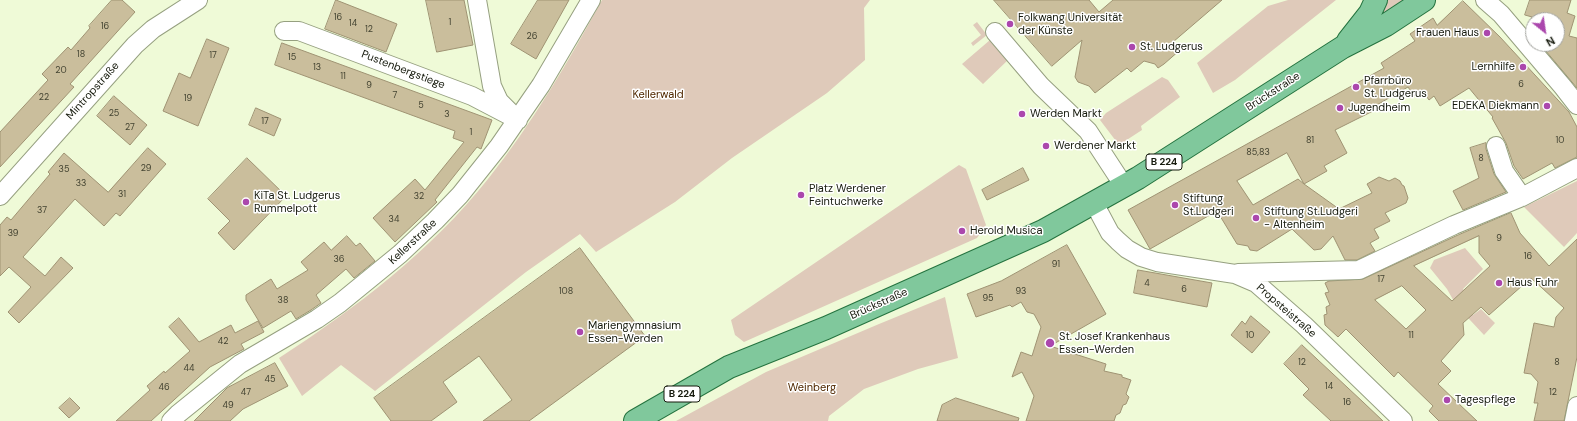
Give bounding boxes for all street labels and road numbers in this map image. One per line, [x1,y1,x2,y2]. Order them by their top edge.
street label: Pustenbergstiege [359,48,447,92]
street label: Mintropstraße [64,60,122,122]
street label: Brückstraße [1244,70,1302,114]
road number: B 224 [1146,154,1182,170]
street label: Kellerstraße [386,217,440,267]
street label: Propsteistraße [1253,281,1319,341]
street label: Brückstraße [848,285,910,323]
road number: B 224 [664,386,700,402]

